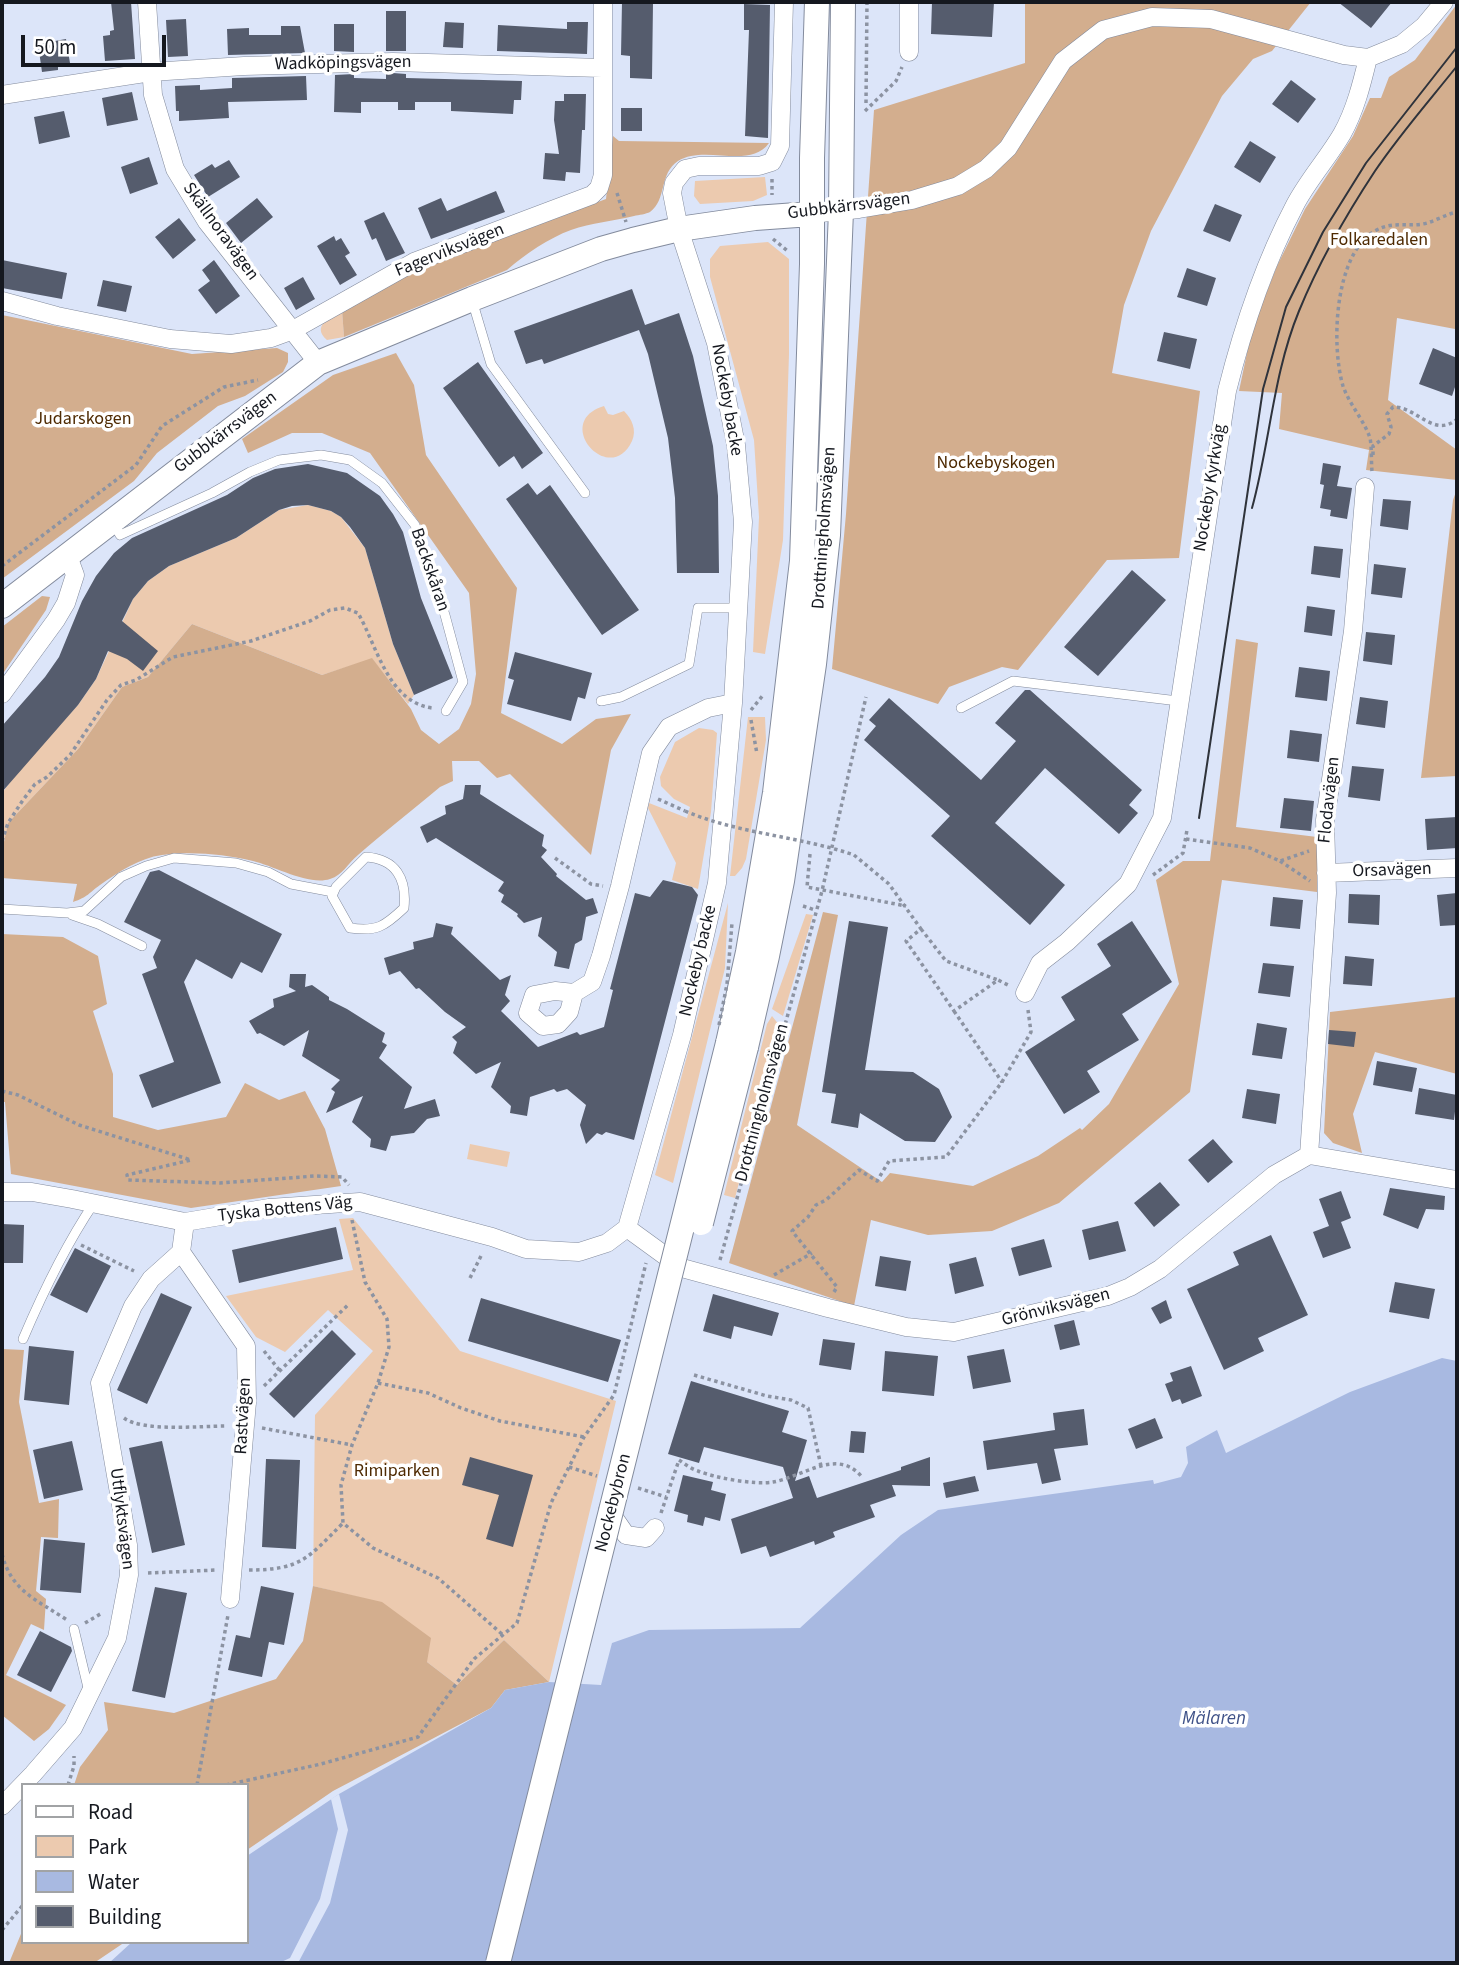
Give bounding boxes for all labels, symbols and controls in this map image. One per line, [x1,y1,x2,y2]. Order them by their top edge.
scale bar [24,21,170,65]
text: 50 m [34,32,76,62]
street label: Wadköpingsvägen [274,52,412,76]
street label: Skällnoravägen [177,179,263,285]
street label: Gubbkärrsvägen [786,189,912,225]
street label: Fagerviksvägen [392,219,508,283]
park label: Folkaredalen [1330,230,1428,252]
street label: Nockeby backe [706,342,746,458]
street label: Gubbkärrsvägen [170,387,282,479]
park label: Judarskogen [34,409,132,431]
street label: Nockeby Kyrkväg [1190,423,1232,553]
street label: Drottningholmsvägen [809,446,841,610]
park label: Nockebyskogen [937,453,1055,475]
street label: Backskåran [405,525,453,615]
street label: Flodavägen [1315,756,1345,844]
street label: Orsavägen [1352,859,1432,883]
street label: Nockeby backe [676,903,722,1019]
street label: Drottningholmsvägen [731,1022,795,1184]
street label: Tyska Bottens Väg [217,1192,353,1228]
street label: Grönviksvägen [1000,1284,1112,1332]
street label: Rastvägen [231,1377,257,1455]
street label: Nockebybron [591,1451,637,1555]
park label: Rimiparken [354,1461,440,1483]
street label: Utflyktsvägen [104,1467,138,1571]
water label: Mälaren [1182,1709,1246,1731]
legend [21,1783,248,1944]
text: Road [88,1797,133,1827]
text: Park [88,1832,127,1862]
text: Water [88,1867,139,1897]
text: Building [88,1902,161,1932]

